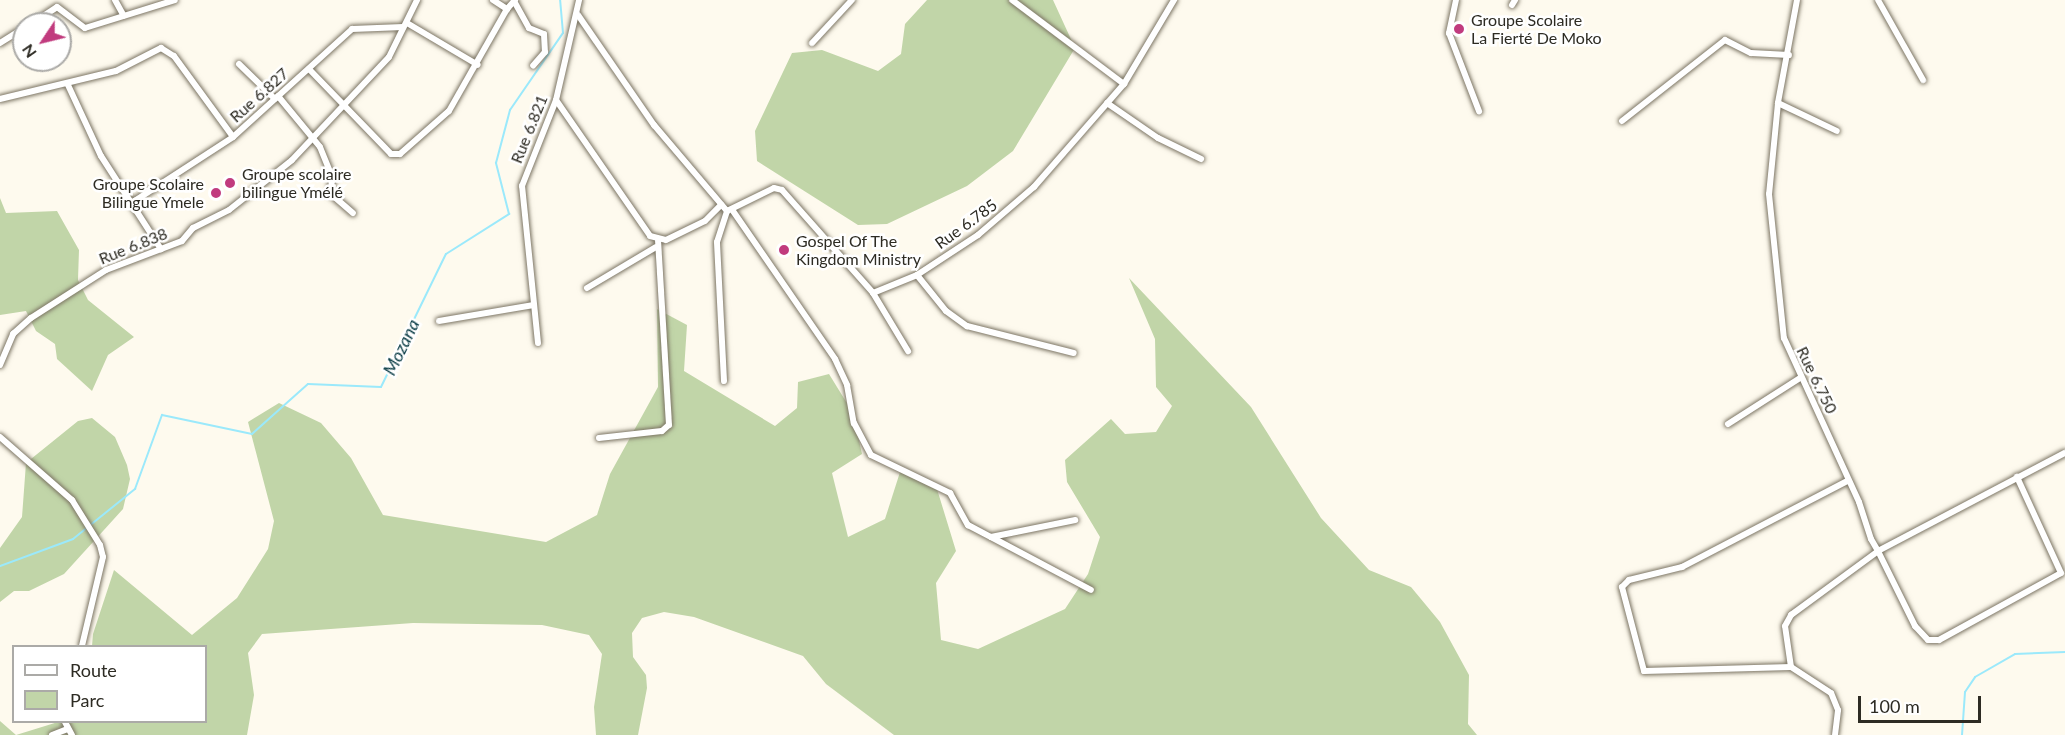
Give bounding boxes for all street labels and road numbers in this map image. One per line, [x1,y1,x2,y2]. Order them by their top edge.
street label: Rue 6.827 [226,64,292,126]
street label: Rue 6.821 [507,92,551,166]
street label: Rue 6.785 [931,195,1001,253]
street label: Rue 6.838 [96,224,170,268]
street label: Rue 6.750 [1793,343,1841,417]

